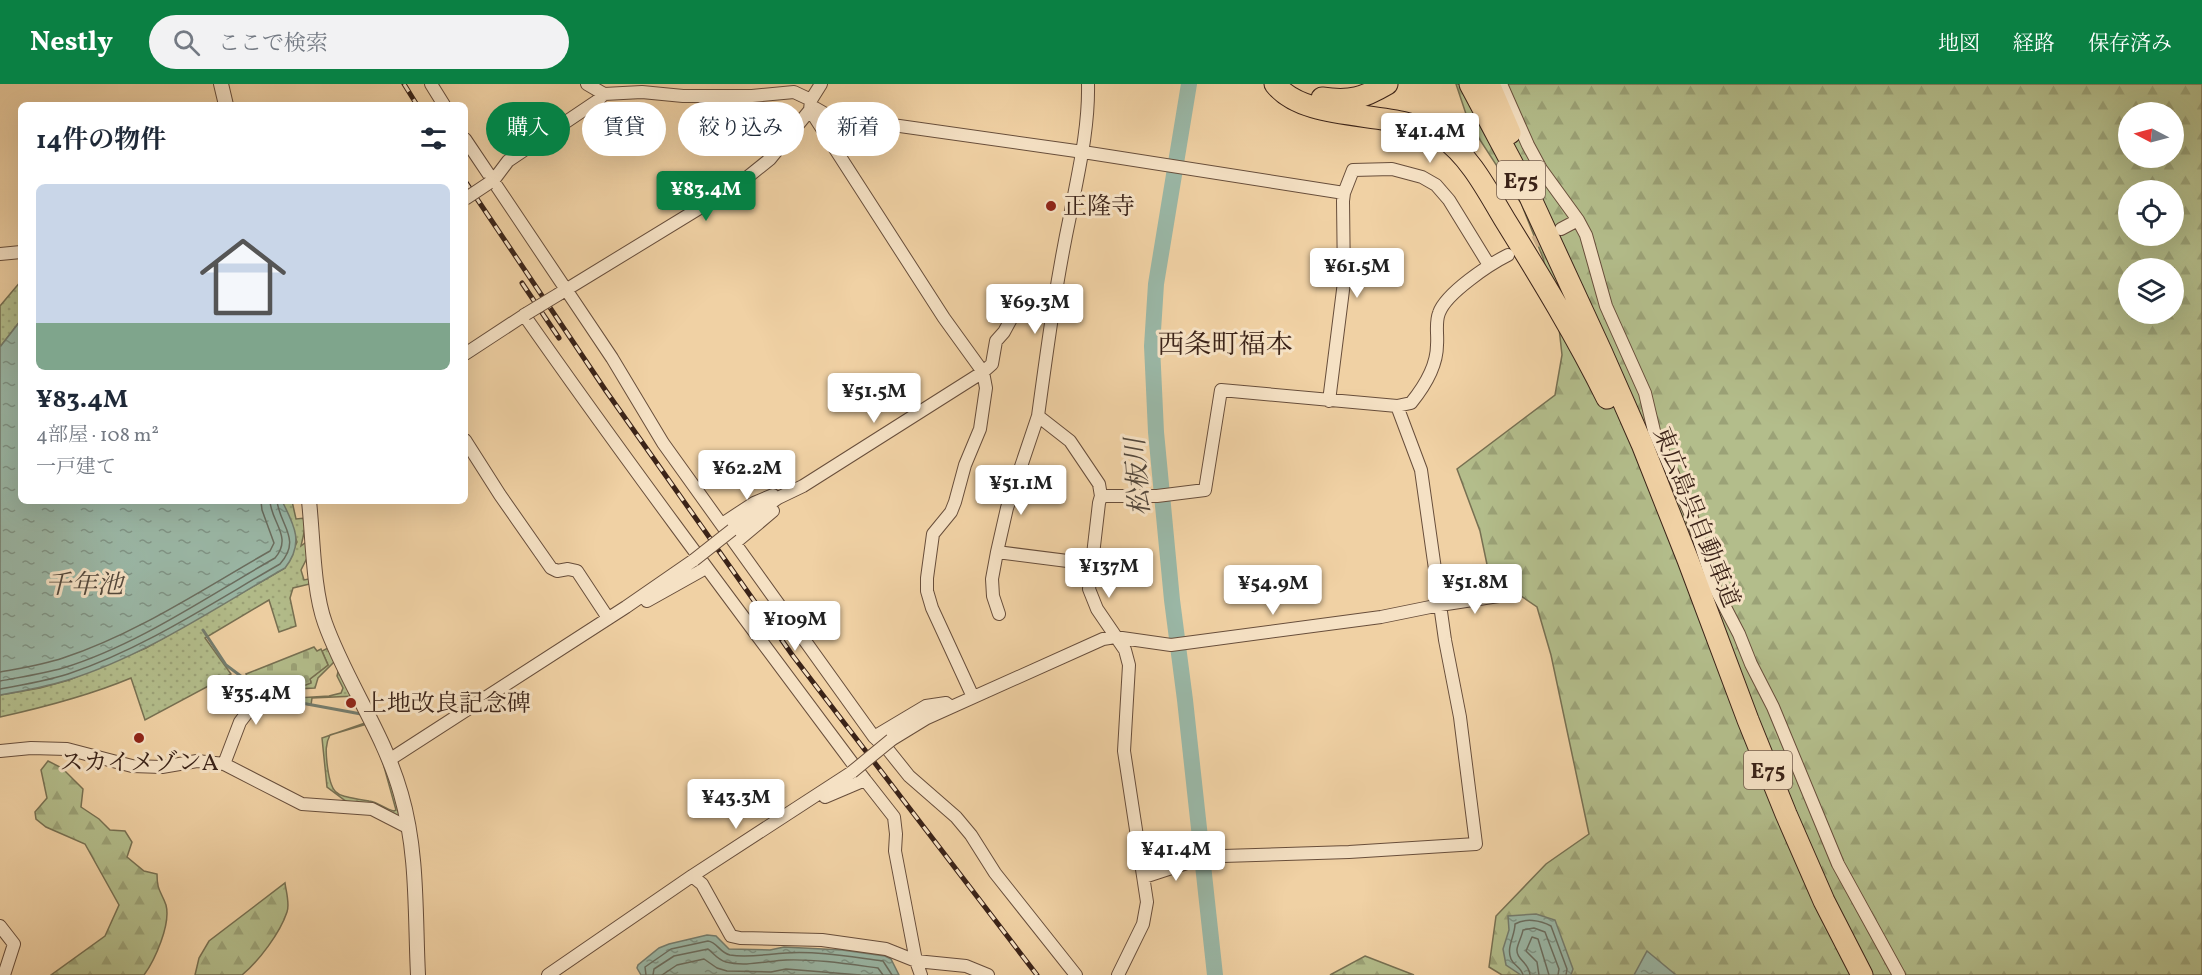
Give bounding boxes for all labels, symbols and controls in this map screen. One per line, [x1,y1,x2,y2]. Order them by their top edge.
search box [149,15,569,69]
text: Nestly [30,23,113,62]
icon: search [170,26,203,59]
text: ここで検索 [218,29,328,60]
text: 地図 [1938,30,1980,59]
text: 経路 [2013,30,2055,59]
text: 保存済み [2088,30,2172,59]
chip: 購入 [486,102,570,156]
chip: 賃貸 [582,102,666,156]
chip: 絞り込み [678,102,804,156]
chip: 新着 [816,102,900,156]
north arrow [2118,102,2184,168]
map controls [2118,102,2184,324]
pin: ¥41.4M [1381,113,1479,164]
text: ¥41.4M [1395,118,1465,146]
icon: filters [417,122,450,155]
text: 14件の物件 [36,123,166,159]
road number: E75 [1497,161,1545,199]
pin: ¥83.4M [657,171,755,222]
text: ¥83.4M [671,176,741,204]
button: locate [2118,180,2184,246]
place label: 正隆寺 [1063,191,1135,225]
marker: 正隆寺 [1044,199,1058,213]
icon: home [189,223,297,331]
pin: ¥61.5M [1308,248,1406,299]
text: ¥61.5M [1324,253,1390,281]
button: layers [2118,258,2184,324]
pin: ¥69.3M [986,284,1084,335]
text: ¥69.3M [1000,289,1070,317]
district label: 西条町福本 [1158,327,1293,365]
pin: ¥51.5M [825,373,923,424]
text: ¥51.5M [842,378,906,406]
text: ¥83.4M [36,382,128,418]
text: 4部屋 · 108 m² [36,422,159,450]
street label: 東広島呉自動車道 [1643,422,1747,613]
water label: 松板川 [1118,434,1160,517]
pin: ¥62.2M [698,450,796,501]
text: 一戸建て [36,454,116,482]
text: ¥62.2M [712,455,782,483]
pin: ¥51.1M [972,465,1070,516]
text: ¥51.1M [989,470,1053,498]
pin: ¥137M [1067,548,1151,599]
text: ¥137M [1079,553,1139,581]
pin: ¥51.8M [1426,564,1524,615]
pin: ¥54.9M [1224,565,1322,616]
water label: 千年池 [45,568,126,604]
text: ¥51.8M [1442,569,1508,597]
text: ¥54.9M [1238,570,1308,598]
pin: ¥109M [753,601,837,652]
text: ¥109M [763,606,827,634]
pin: ¥35.4M [207,675,305,726]
text: ¥35.4M [221,680,291,708]
place label: 上地改良記念碑 [363,688,531,722]
marker: 上地改良記念碑 [344,696,358,710]
marker: スカイメゾンA [132,731,146,745]
place label: スカイメゾンA [59,747,219,781]
road number: E75 [1744,751,1792,789]
pin: ¥43.3M [687,779,785,830]
text: ¥43.3M [701,784,771,812]
pin: ¥41.4M [1127,831,1225,882]
text: ¥41.4M [1141,836,1211,864]

